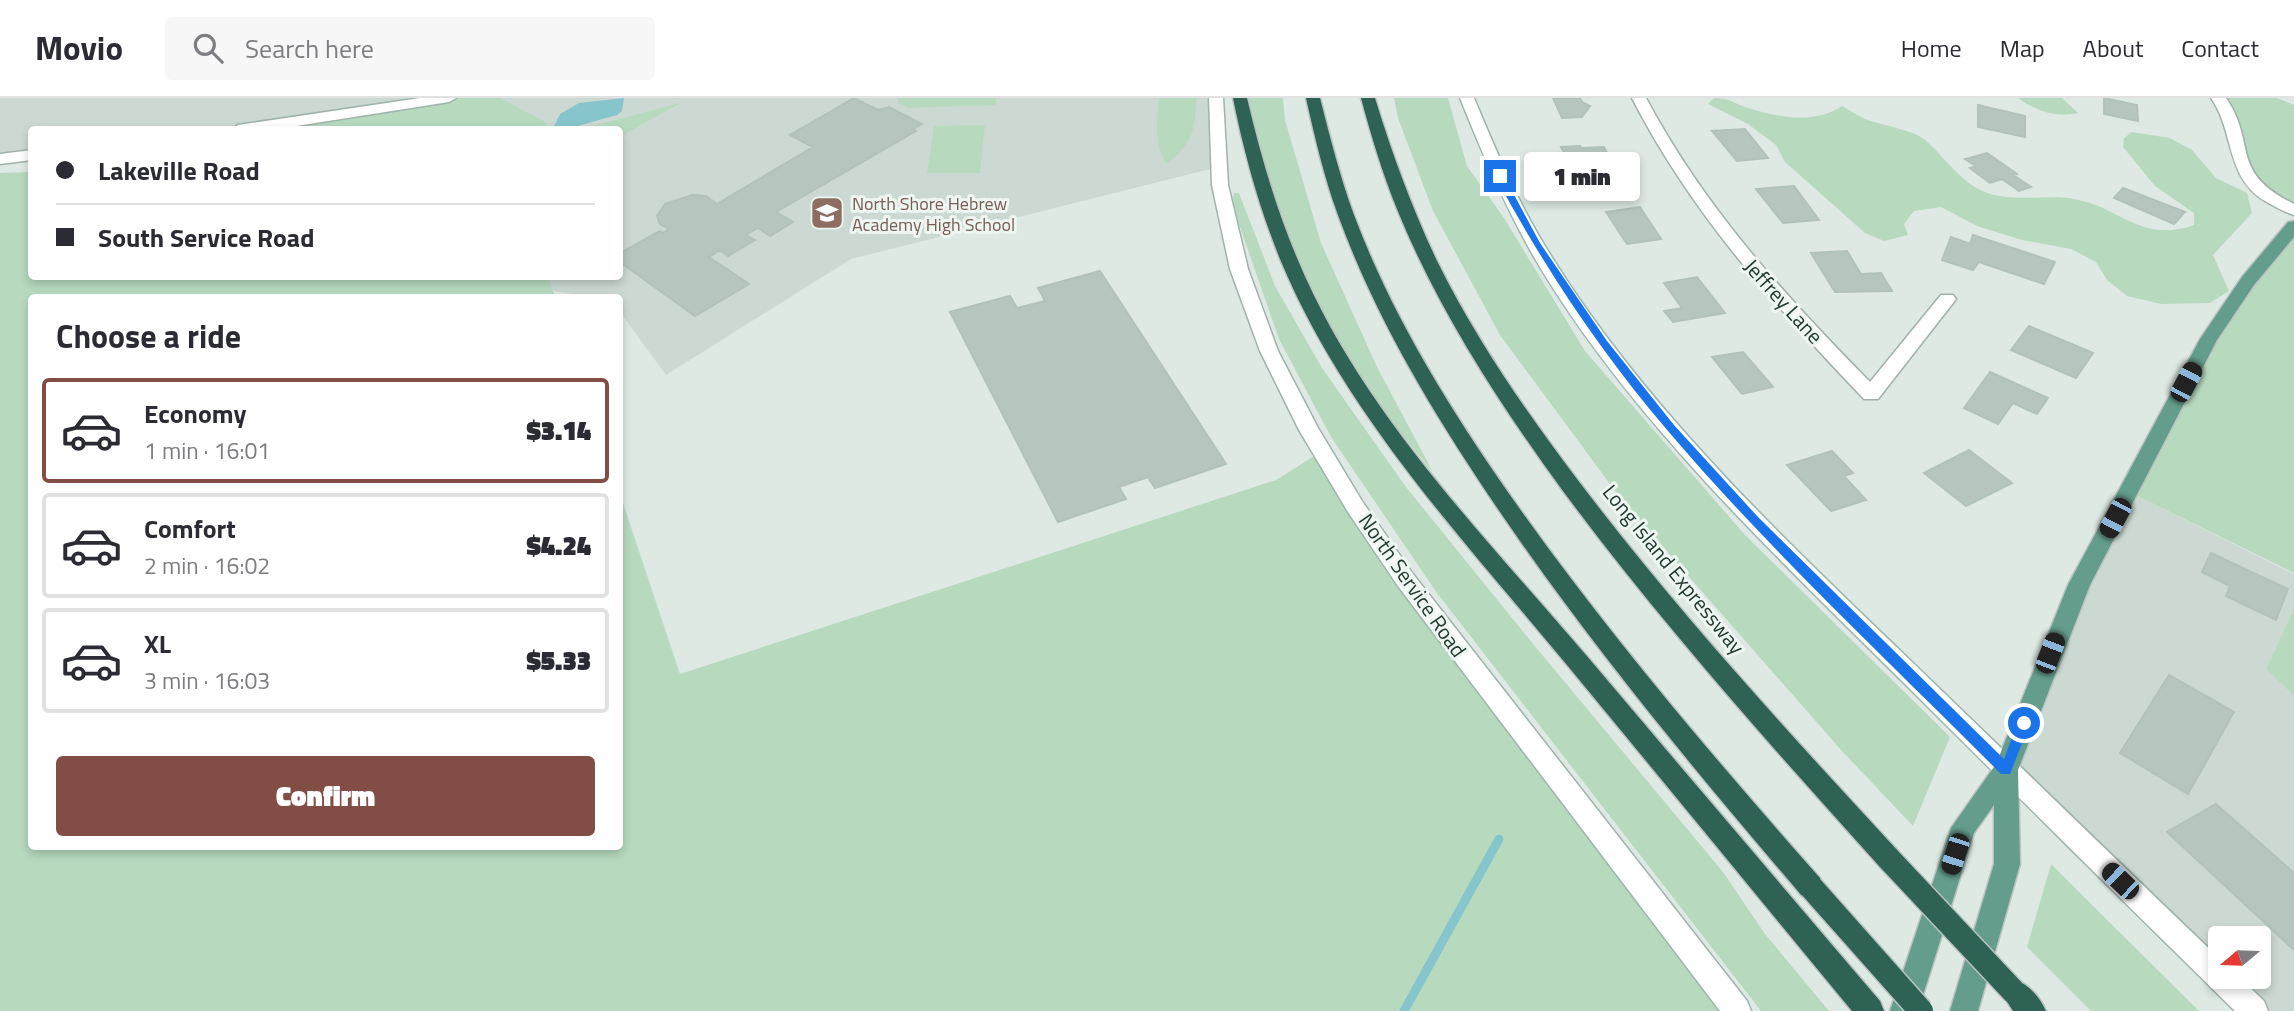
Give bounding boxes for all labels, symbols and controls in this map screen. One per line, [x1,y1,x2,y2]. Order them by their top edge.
search box [165,17,655,80]
text: Movio [35,23,123,73]
icon: search [189,29,227,67]
text: Search here [245,29,374,68]
text: Home [1901,30,1962,66]
text: Map [2000,30,2045,66]
text: About [2083,30,2143,66]
text: Contact [2181,30,2259,66]
text: Lakeville Road [98,151,260,190]
callout: 1 min [1524,152,1640,200]
text: 1 min [1553,159,1611,194]
route end [1484,160,1516,192]
place label: North Shore Hebrew Academy High School [852,190,1015,238]
school or university icon: North Shore Hebrew Academy High School [808,194,846,232]
text: South Service Road [98,218,314,257]
street label: Jeffrey Lane [1737,251,1831,351]
text: Choose a ride [56,312,241,360]
car [2167,359,2206,405]
text: Economy [144,394,246,433]
icon: car [60,399,123,462]
text: $3.14 [526,411,591,450]
text: 1 min · 16:01 [144,433,270,468]
street label: Long Island Expressway [1595,477,1753,661]
car [2096,495,2135,541]
street label: North Service Road [1351,506,1475,664]
text: Comfort [144,509,236,548]
icon: car [60,514,123,577]
text: $4.24 [526,526,591,565]
text: 2 min · 16:02 [144,548,270,583]
text: XL [144,624,171,663]
icon: car [60,629,123,692]
car [2033,630,2068,676]
text: $5.33 [526,641,591,680]
text: 3 min · 16:03 [144,663,270,698]
route start [2008,707,2040,739]
button: Confirm [56,756,595,836]
car [1939,831,1972,877]
car [2098,859,2143,903]
north arrow [2208,926,2272,989]
map controls [2208,926,2271,989]

